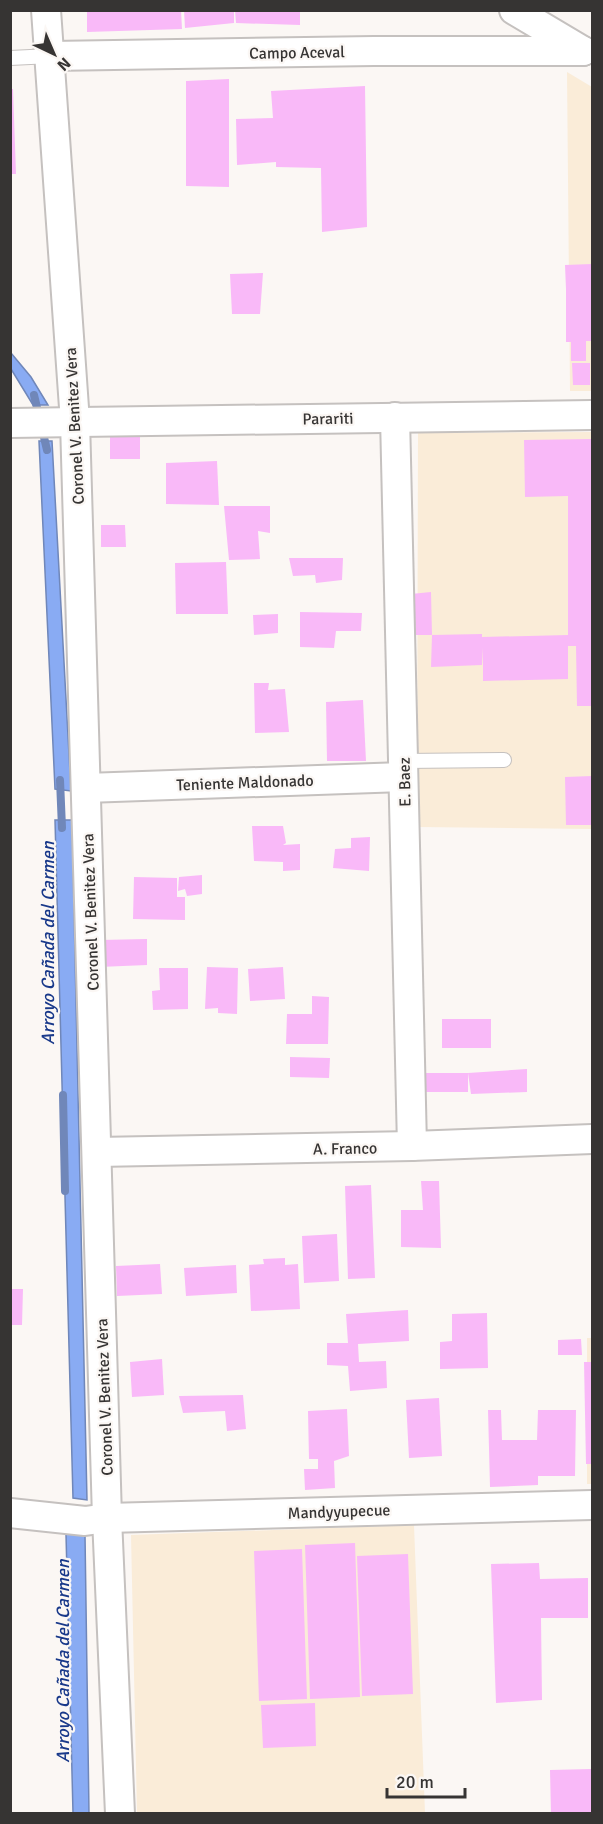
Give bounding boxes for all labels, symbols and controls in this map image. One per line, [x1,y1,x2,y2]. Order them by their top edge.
north arrow [24,24,84,84]
street label: Campo Aceval [249,42,345,64]
text: N [53,53,75,75]
street label: Coronel V. Benitez Vera [61,347,89,505]
street label: Parariti [302,409,354,429]
street label: E. Baez [395,757,415,807]
street label: Teniente Maldonado [176,771,314,795]
street label: Coronel V. Benitez Vera [78,833,104,991]
water label: Arroyo Cañada del Carmen [37,840,59,1045]
street label: A. Franco [313,1138,377,1160]
street label: Coronel V. Benitez Vera [92,1318,118,1476]
street label: Mandyyupecue [287,1500,391,1524]
water label: Arroyo Cañada del Carmen [52,1558,74,1763]
scale bar [387,1761,465,1799]
text: 20 m [396,1771,434,1793]

